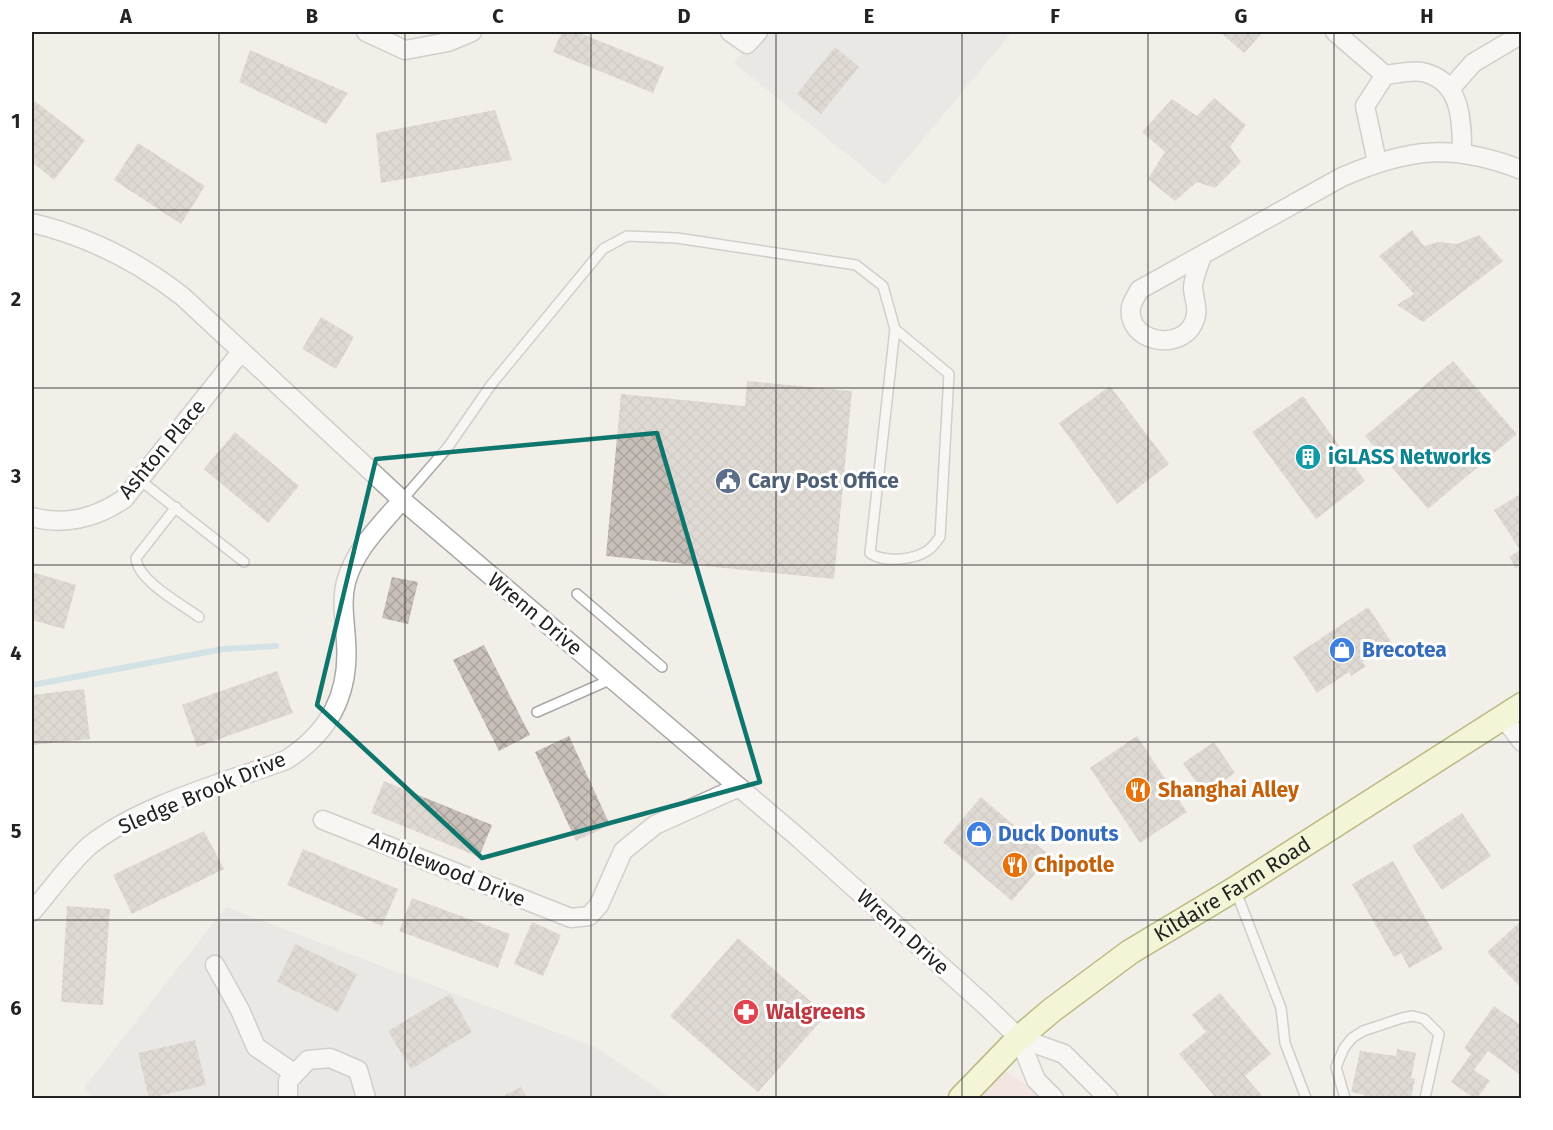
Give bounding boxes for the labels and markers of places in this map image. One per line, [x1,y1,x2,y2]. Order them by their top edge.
building icon: iGLASS Networks [1293,442,1323,472]
place label: iGLASS Networks [1328,444,1491,470]
public building icon: Cary Post Office [713,466,743,496]
place label: Cary Post Office [748,468,899,494]
shop icon: Brecotea [1327,635,1357,665]
place label: Brecotea [1362,637,1447,663]
restaurant icon: Shanghai Alley [1123,775,1153,805]
place label: Shanghai Alley [1158,777,1299,803]
shop icon: Duck Donuts [964,819,994,849]
place label: Duck Donuts [998,821,1119,847]
restaurant icon: Chipotle [1000,850,1030,880]
place label: Chipotle [1034,852,1115,878]
pharmacy icon: Walgreens [731,997,761,1027]
place label: Walgreens [766,999,866,1025]

